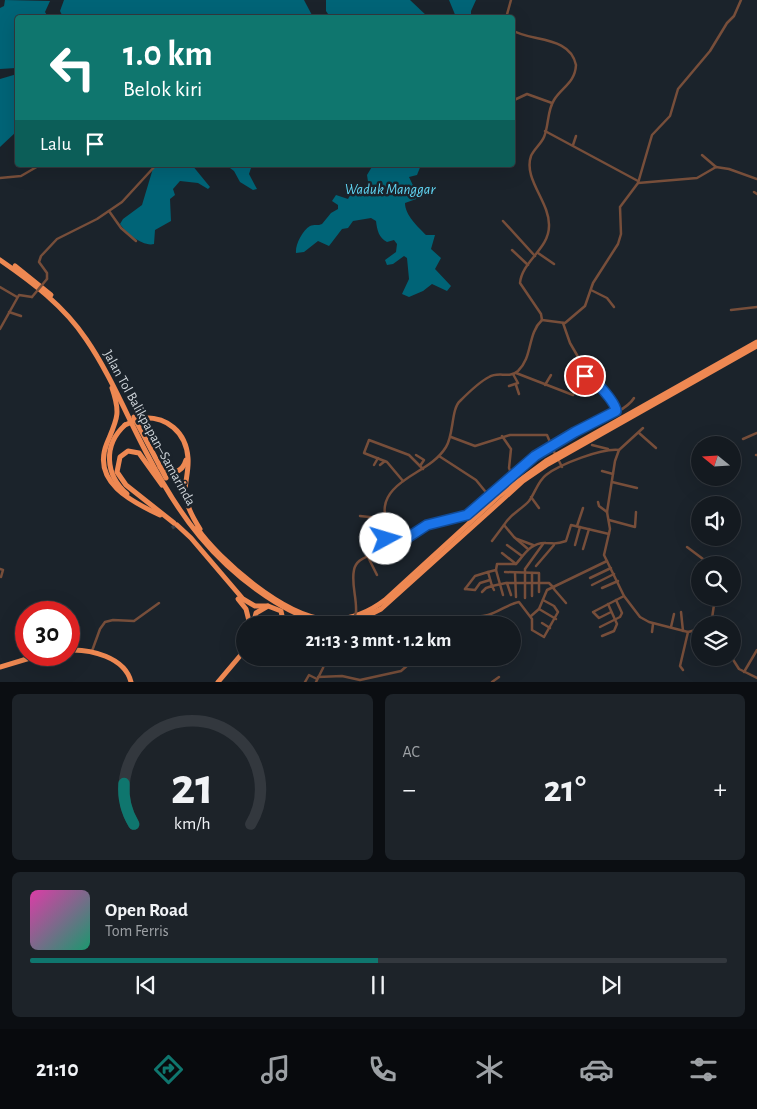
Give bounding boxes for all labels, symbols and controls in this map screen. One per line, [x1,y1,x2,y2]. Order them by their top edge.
icon: left [40,35,105,100]
text: 1.0 km [123,37,213,72]
text: Belok kiri [123,78,202,100]
icon: arrive [81,130,109,158]
text: Lalu [40,135,71,154]
water label: Waduk Manggar [345,182,436,197]
street label: Jalan Tol Balikpapan–Samarinda [100,348,198,509]
pin [564,355,606,397]
icon: arrive [571,362,599,390]
north arrow [691,436,741,486]
map controls [691,436,741,666]
button: sound [691,496,741,546]
position arrow [359,512,411,564]
button: search [691,556,741,606]
speed limit sign: 30 [15,601,80,666]
button: layers [691,616,741,666]
text: 21:13 · 3 mnt · 1.2 km [306,631,451,650]
text: AC [403,744,420,760]
text: 21 [171,761,214,813]
text: 21° [543,771,586,809]
text: − [403,776,416,804]
text: + [714,776,727,804]
text: km/h [174,815,211,833]
text: Open Road [105,901,188,920]
text: Tom Ferris [105,923,169,939]
icon: previous [132,971,160,999]
icon: pause [364,971,392,999]
icon: next [597,971,625,999]
icon: directions [151,1052,186,1087]
icon: music [258,1052,293,1087]
icon: phone [365,1052,400,1087]
icon: climate [472,1052,507,1087]
icon: car [579,1052,614,1087]
icon: filters [686,1052,721,1087]
text: 21:10 [36,1058,79,1080]

